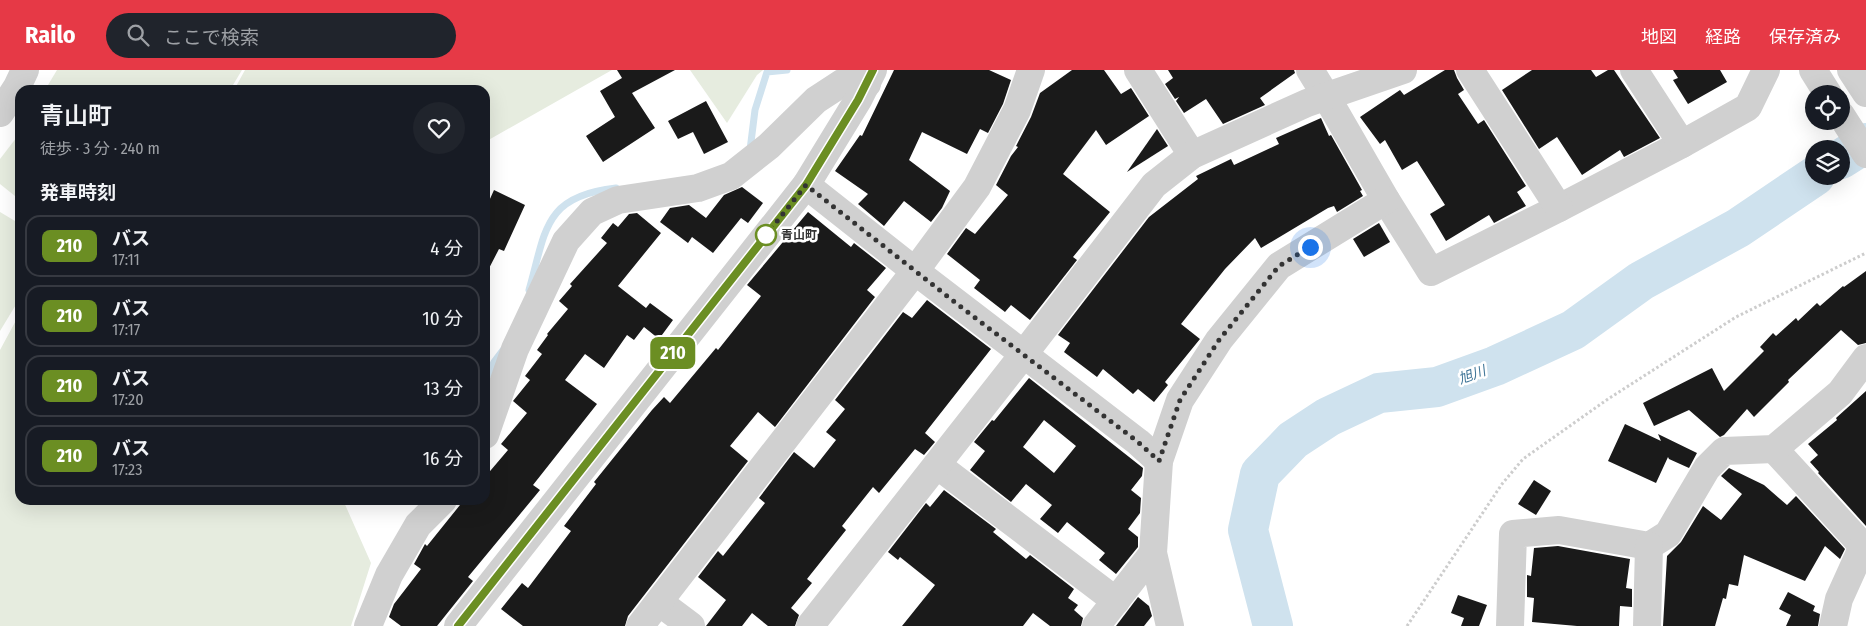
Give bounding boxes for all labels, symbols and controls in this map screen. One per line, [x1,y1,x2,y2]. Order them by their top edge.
search box [106,13,456,58]
text: Railo [25,21,76,49]
icon: search [124,21,152,49]
text: ここで検索 [164,26,259,49]
text: 地図 [1641,26,1677,48]
text: 経路 [1705,26,1741,48]
text: 保存済み [1769,26,1841,48]
map controls [1805,85,1850,185]
button: locate [1805,85,1850,130]
text: 青山町 [40,102,112,130]
button: heart [413,102,465,154]
text: 徒歩 · 3 分 · 240 m [40,139,160,158]
button: layers [1805,140,1850,185]
text: 発車時刻 [40,181,116,204]
marker: 青山町 [755,224,777,246]
text: バス [112,227,150,250]
place label: 青山町 [781,228,817,242]
text: 210 [57,235,82,257]
your location [1298,235,1323,260]
text: 4 分 [430,237,463,260]
text: 17:11 [112,250,140,269]
text: バス [112,297,150,320]
text: 210 [57,305,82,327]
text: 10 分 [422,307,463,330]
text: 17:17 [112,320,140,339]
line badge: 210 [644,337,702,369]
text: 210 [660,342,686,364]
water label: 旭川 [1456,362,1490,388]
text: バス [112,367,150,390]
text: 210 [57,375,82,397]
text: 13 分 [424,377,463,400]
text: 17:20 [112,390,144,409]
text: バス [112,437,150,460]
text: 210 [57,445,82,467]
text: 16 分 [423,447,463,470]
text: 17:23 [112,460,142,479]

